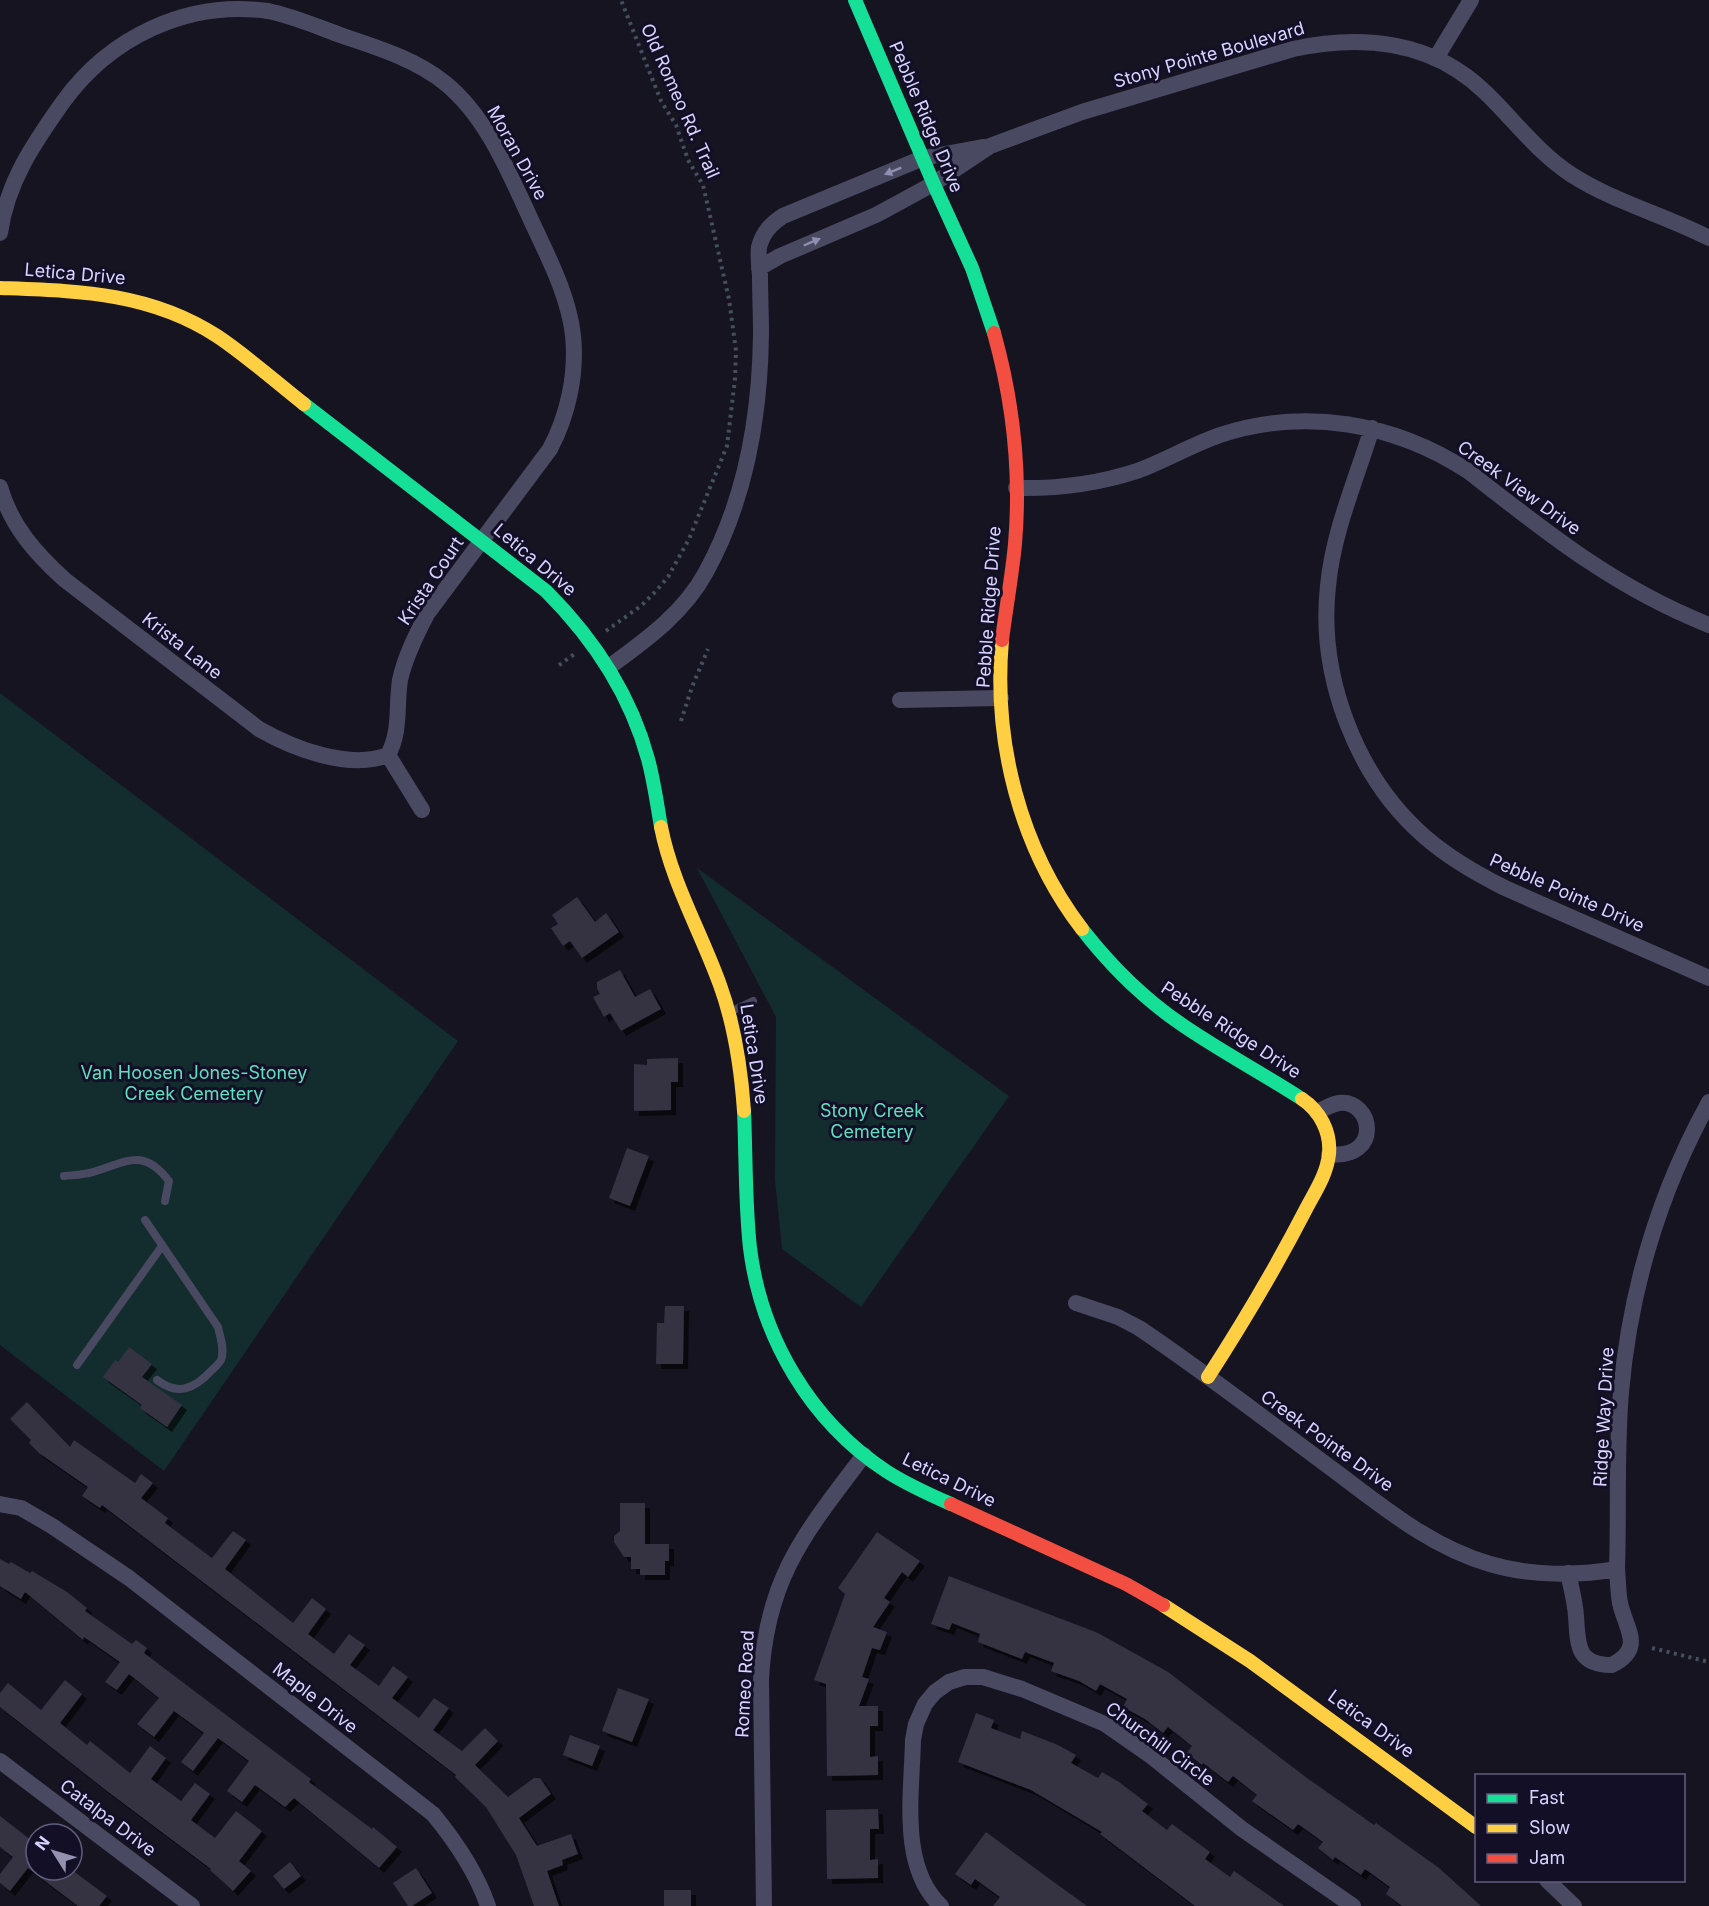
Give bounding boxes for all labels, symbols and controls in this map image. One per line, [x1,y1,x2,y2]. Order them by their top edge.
street label: Stony Pointe Boulevard [1111,17,1307,92]
street label: Old Romeo Rd. Trail [637,20,724,181]
street label: Pebble Ridge Drive [885,38,968,196]
street label: Moran Drive [483,102,552,203]
one-way arrow [884,167,902,176]
one-way arrow [803,237,821,247]
street label: Letica Drive [24,259,126,288]
street label: Creek View Drive [1454,436,1585,539]
street label: Letica Drive [490,519,581,600]
street label: Pebble Ridge Drive [972,525,1005,689]
street label: Krista Court [393,533,468,629]
street label: Krista Lane [138,608,226,683]
street label: Pebble Pointe Drive [1487,849,1648,936]
street label: Pebble Ridge Drive [1158,977,1305,1083]
street label: Letica Drive [736,1002,773,1106]
park label: Van Hoosen Jones-Stoney Creek Cemetery [81,1062,307,1104]
park label: Stony Creek Cemetery [820,1100,924,1142]
street label: Ridge Way Drive [1589,1346,1618,1487]
street label: Creek Pointe Drive [1257,1385,1398,1496]
street label: Letica Drive [899,1448,999,1511]
street label: Romeo Road [731,1630,758,1738]
street label: Maple Drive [269,1658,362,1737]
street label: Letica Drive [1324,1685,1418,1762]
street label: Churchill Circle [1102,1697,1219,1790]
legend [1475,1774,1685,1882]
street label: Catalpa Drive [56,1775,160,1861]
text: Fast [1529,1787,1565,1808]
text: Slow [1529,1817,1570,1838]
north arrow [24,1822,84,1882]
text: N [30,1832,54,1854]
text: Jam [1529,1847,1565,1868]

